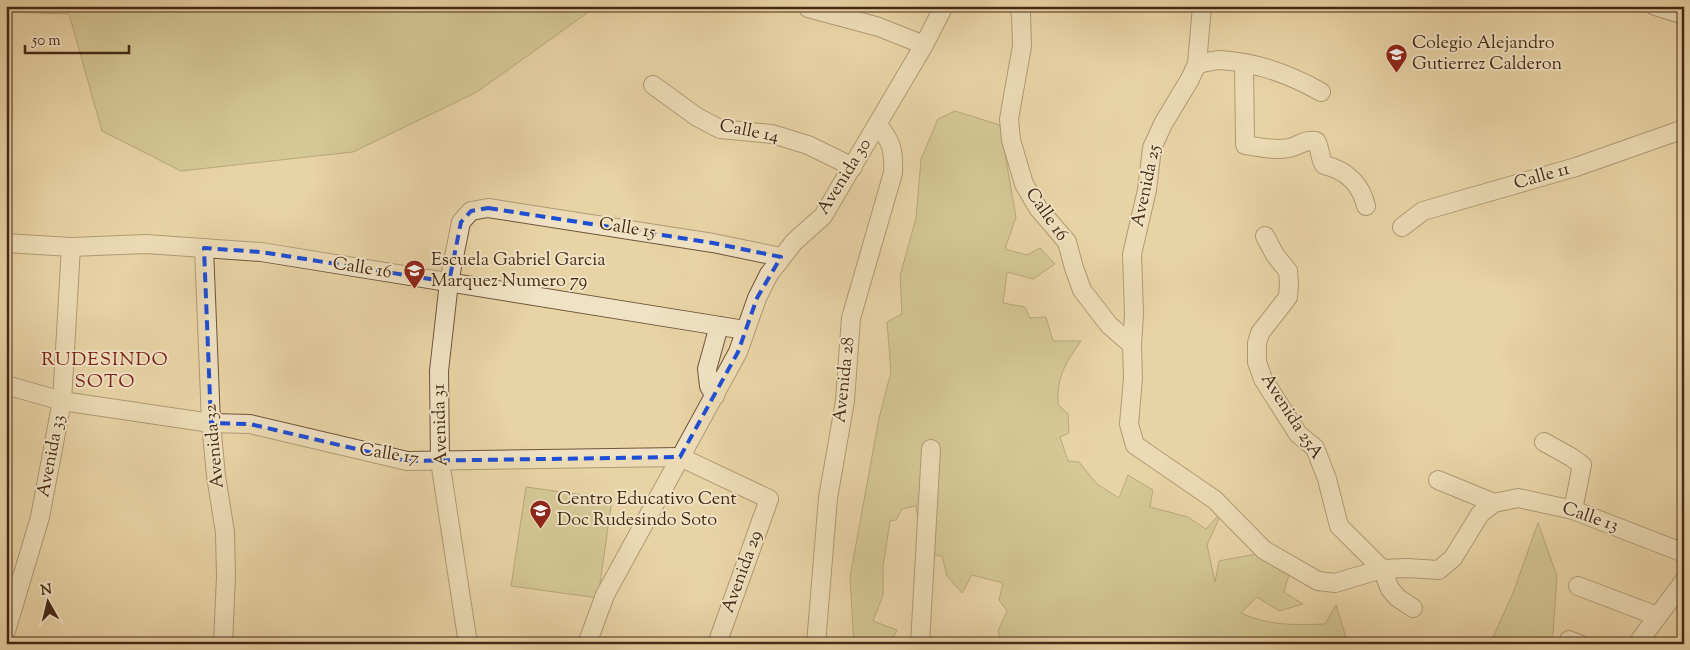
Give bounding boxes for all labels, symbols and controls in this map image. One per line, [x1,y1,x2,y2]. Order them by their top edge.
scale bar [25,22,129,54]
text: 50 m [31,31,61,52]
place label: Colegio Alejandro Gutierrez Calderon [1412,31,1563,78]
school or university icon: Colegio Alejandro Gutierrez Calderon [1384,42,1408,73]
street label: Calle 14 [717,114,781,150]
street label: Avenida 30 [811,134,879,220]
street label: Avenida 25 [1126,142,1168,230]
street label: Calle 11 [1511,157,1573,197]
street label: Calle 16 [1018,183,1074,247]
street label: Calle 15 [597,212,657,246]
place label: Escuela Gabriel Garcia Marquez Numero 79 [431,248,606,295]
street label: Calle 16 [330,251,394,287]
school or university icon: Escuela Gabriel Garcia Marquez Numero 79 [403,259,427,290]
street label: Avenida 28 [828,336,862,424]
district label: RUDESINDO SOTO [41,347,169,396]
street label: Avenida 25A [1253,369,1329,466]
street label: Avenida 31 [427,383,455,467]
street label: Avenida 32 [198,402,232,489]
street label: Avenida 33 [31,413,73,499]
street label: Calle 17 [357,437,421,473]
place label: Centro Educativo Cent Doc Rudesindo Soto [557,487,737,534]
street label: Calle 13 [1558,496,1622,540]
school or university icon: Centro Educativo Cent Doc Rudesindo Soto [529,498,553,529]
street label: Avenida 29 [716,527,770,617]
north arrow [22,578,72,628]
text: N [40,580,53,602]

